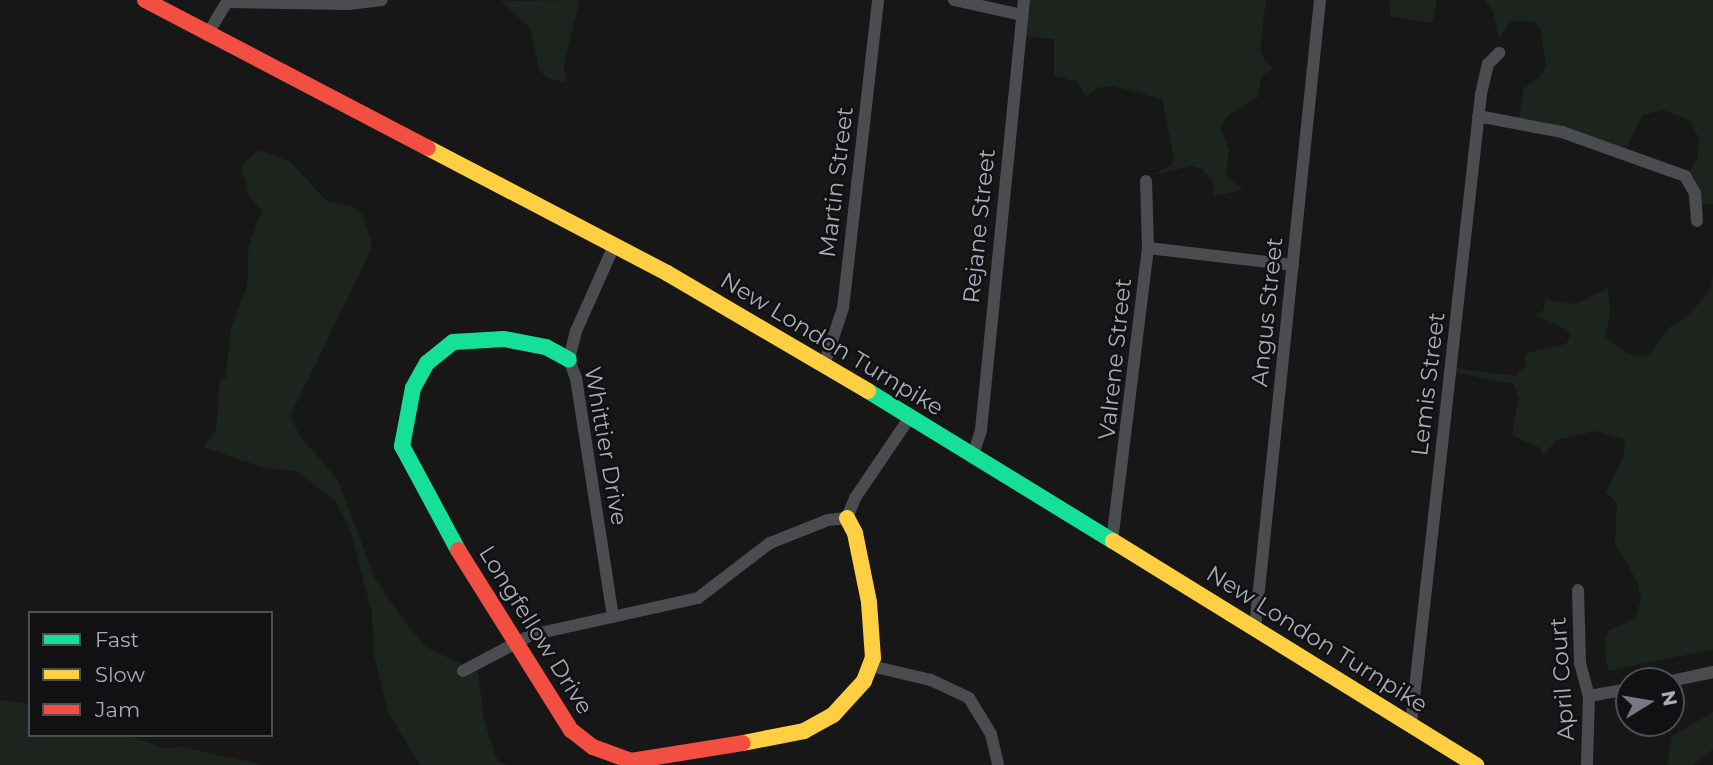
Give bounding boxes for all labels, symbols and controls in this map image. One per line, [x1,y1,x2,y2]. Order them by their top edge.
street label: Martin Street [813,105,859,259]
street label: Rejane Street [957,147,1001,305]
street label: Angus Street [1245,236,1289,388]
street label: New London Turnpike [715,266,949,422]
street label: Valrene Street [1093,277,1137,441]
street label: Lemis Street [1405,311,1451,457]
street label: Whittier Drive [578,365,634,527]
street label: Longfellow Drive [473,541,599,719]
street label: New London Turnpike [1201,560,1433,718]
legend [28,611,273,737]
street label: April Court [1544,616,1580,742]
text: Fast [95,627,139,652]
text: Slow [95,662,145,687]
north arrow [1615,667,1685,737]
text: N [1656,689,1682,708]
text: Jam [95,697,140,722]

